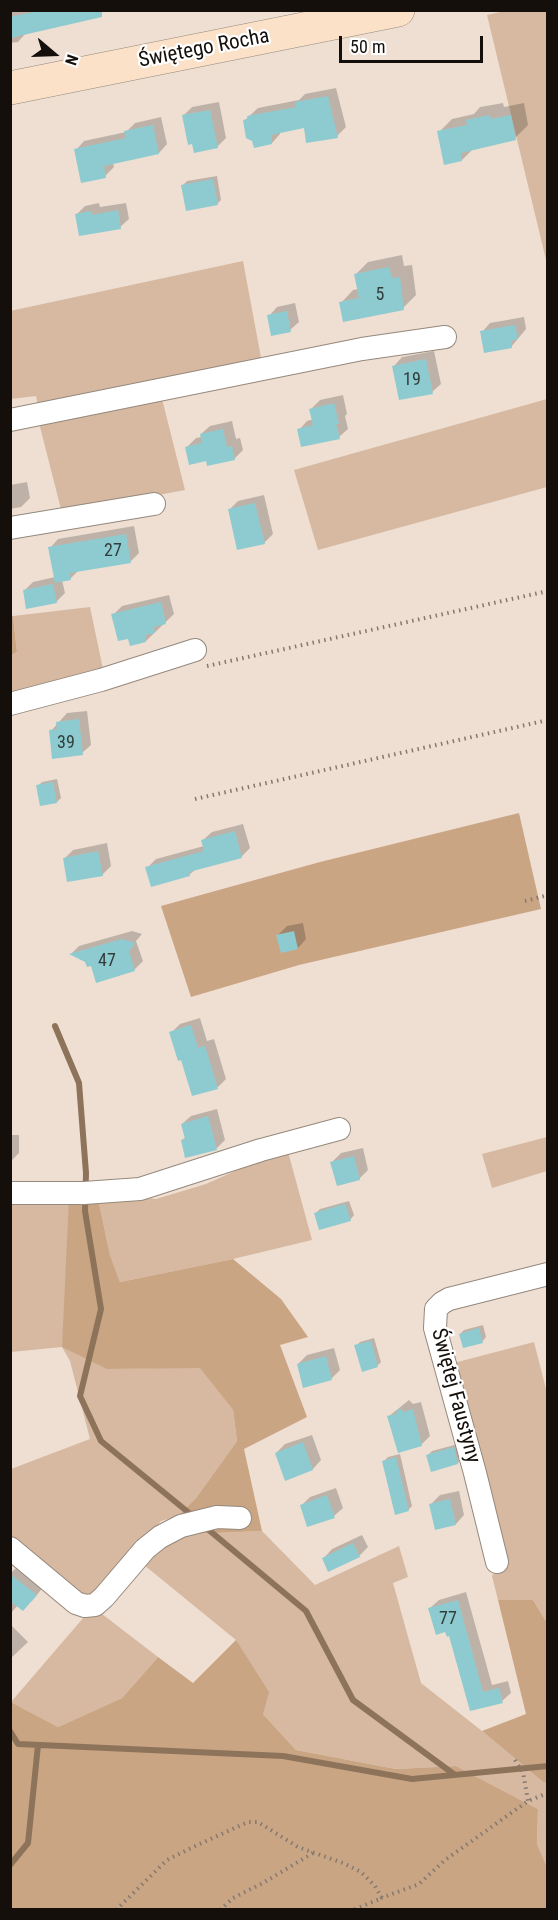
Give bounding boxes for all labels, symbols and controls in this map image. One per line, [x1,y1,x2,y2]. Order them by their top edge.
north arrow [24,24,84,84]
street label: Świętego Rocha [137,24,271,74]
scale bar [342,24,486,62]
text: 50 m [350,36,385,57]
text: N [61,52,82,68]
house number: 5 [376,284,384,306]
house number: 19 [403,369,421,391]
house number: 27 [104,540,122,562]
house number: 39 [57,732,75,754]
house number: 47 [98,950,116,972]
street label: Świętej Faustyny [425,1326,485,1466]
house number: 77 [439,1608,457,1630]

